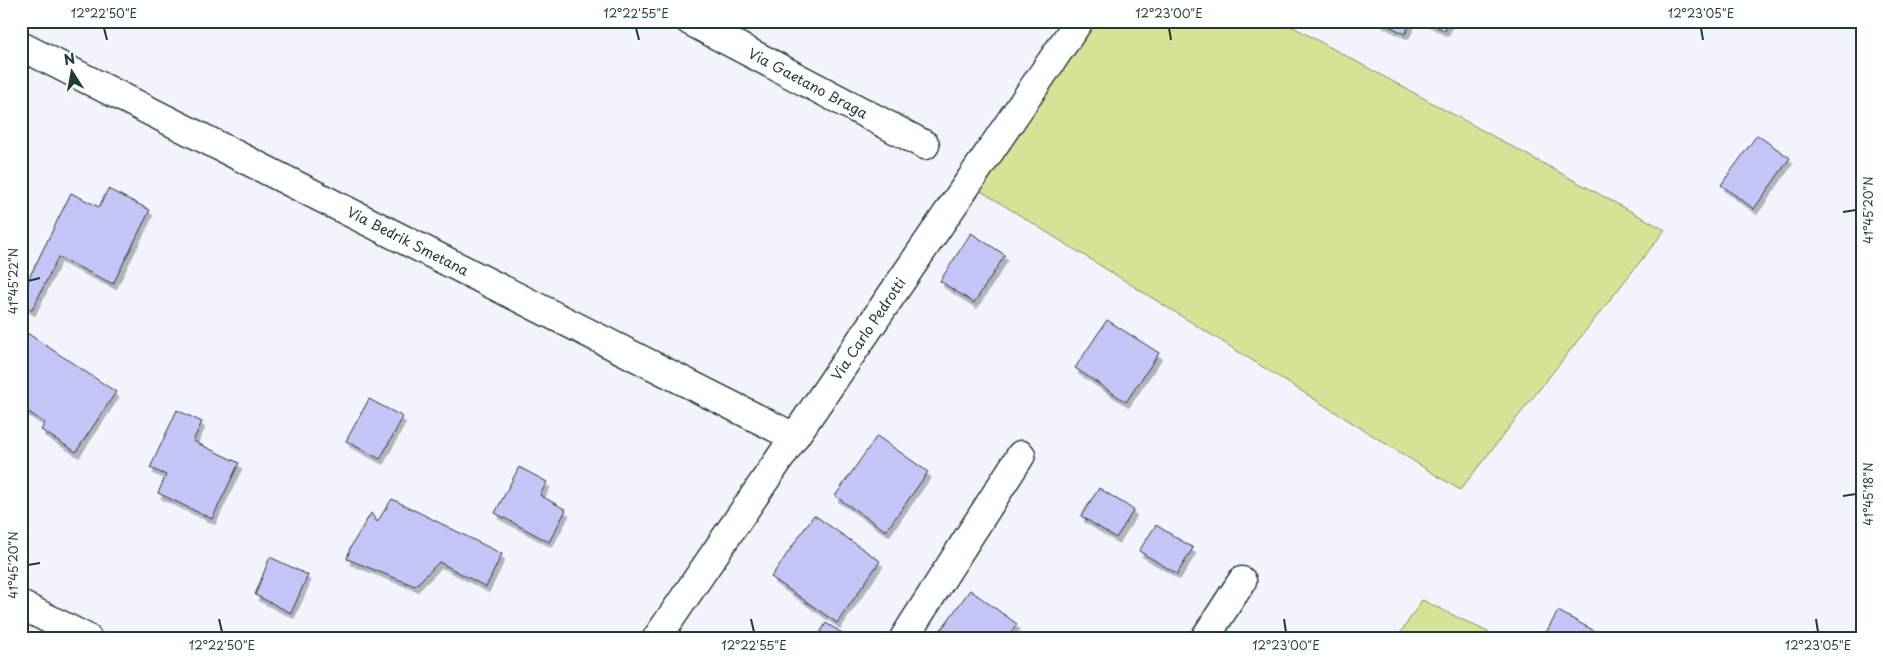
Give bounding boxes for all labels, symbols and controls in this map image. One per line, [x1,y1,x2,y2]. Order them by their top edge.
text: 12°22'50"E [71,4,137,22]
text: 12°22'55"E [603,4,669,22]
text: 12°23'00"E [1135,4,1203,22]
text: 12°23'05"E [1668,4,1734,22]
street label: Via Gaetano Braga [744,43,872,124]
text: N [62,47,77,70]
north arrow [48,48,98,98]
text: 41°45'20"N [1859,176,1877,244]
street label: Via Bedrik Smetana [344,201,473,281]
text: 41°45'22"N [4,248,22,314]
street label: Via Carlo Pedrotti [826,273,910,385]
text: 41°45'18"N [1859,462,1877,526]
text: 41°45'20"N [4,531,22,599]
text: 12°22'50"E [189,636,255,654]
text: 12°22'55"E [721,636,787,654]
text: 12°23'00"E [1252,636,1320,654]
text: 12°23'05"E [1785,636,1851,654]

